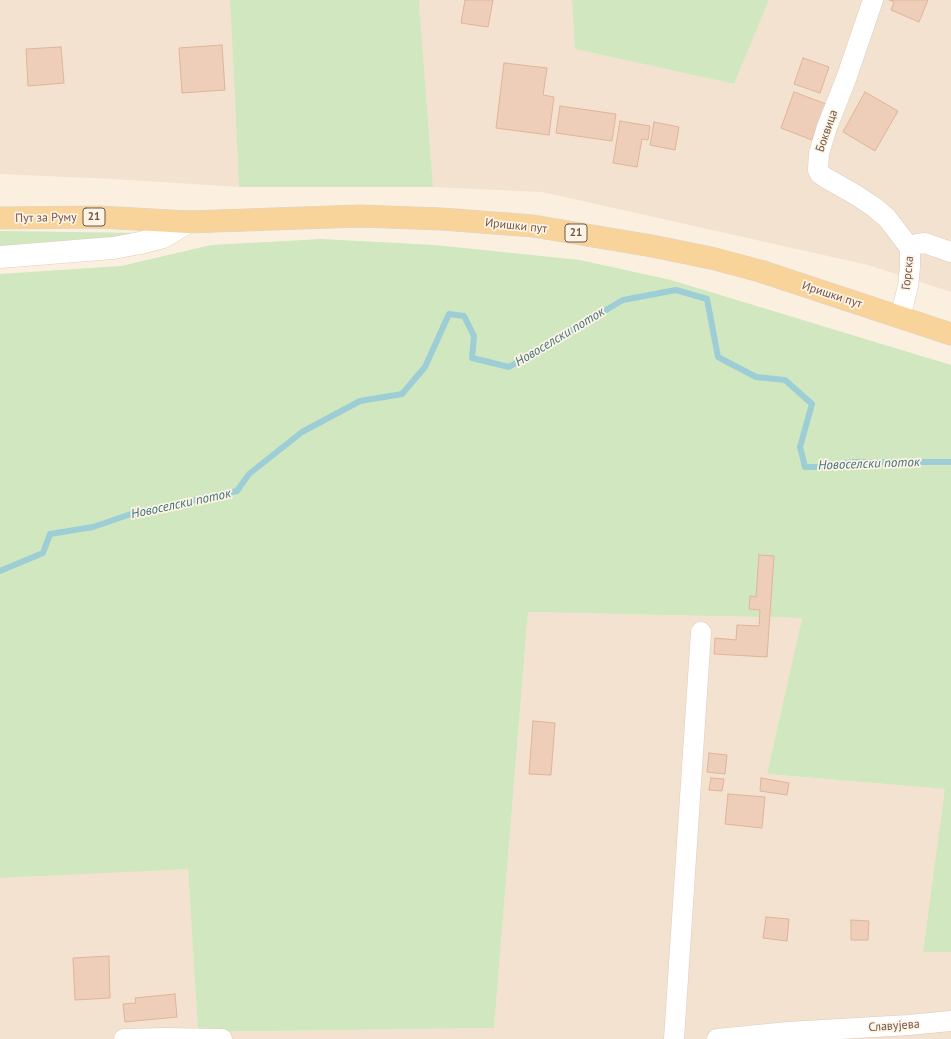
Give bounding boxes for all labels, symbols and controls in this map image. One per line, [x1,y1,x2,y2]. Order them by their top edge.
street label: Боквица [813,108,841,154]
road number: 21 [83,208,105,226]
street label: Пут за Руму [15,210,77,226]
street label: Иришки пут [484,216,548,236]
road number: 21 [565,224,587,242]
street label: Горска [899,255,917,291]
street label: Иришки пут [800,279,864,311]
water label: Новоселски поток [512,304,608,370]
water label: Новоселски поток [818,454,920,474]
water label: Новоселски поток [130,486,232,522]
street label: Славујева [868,1017,920,1035]

